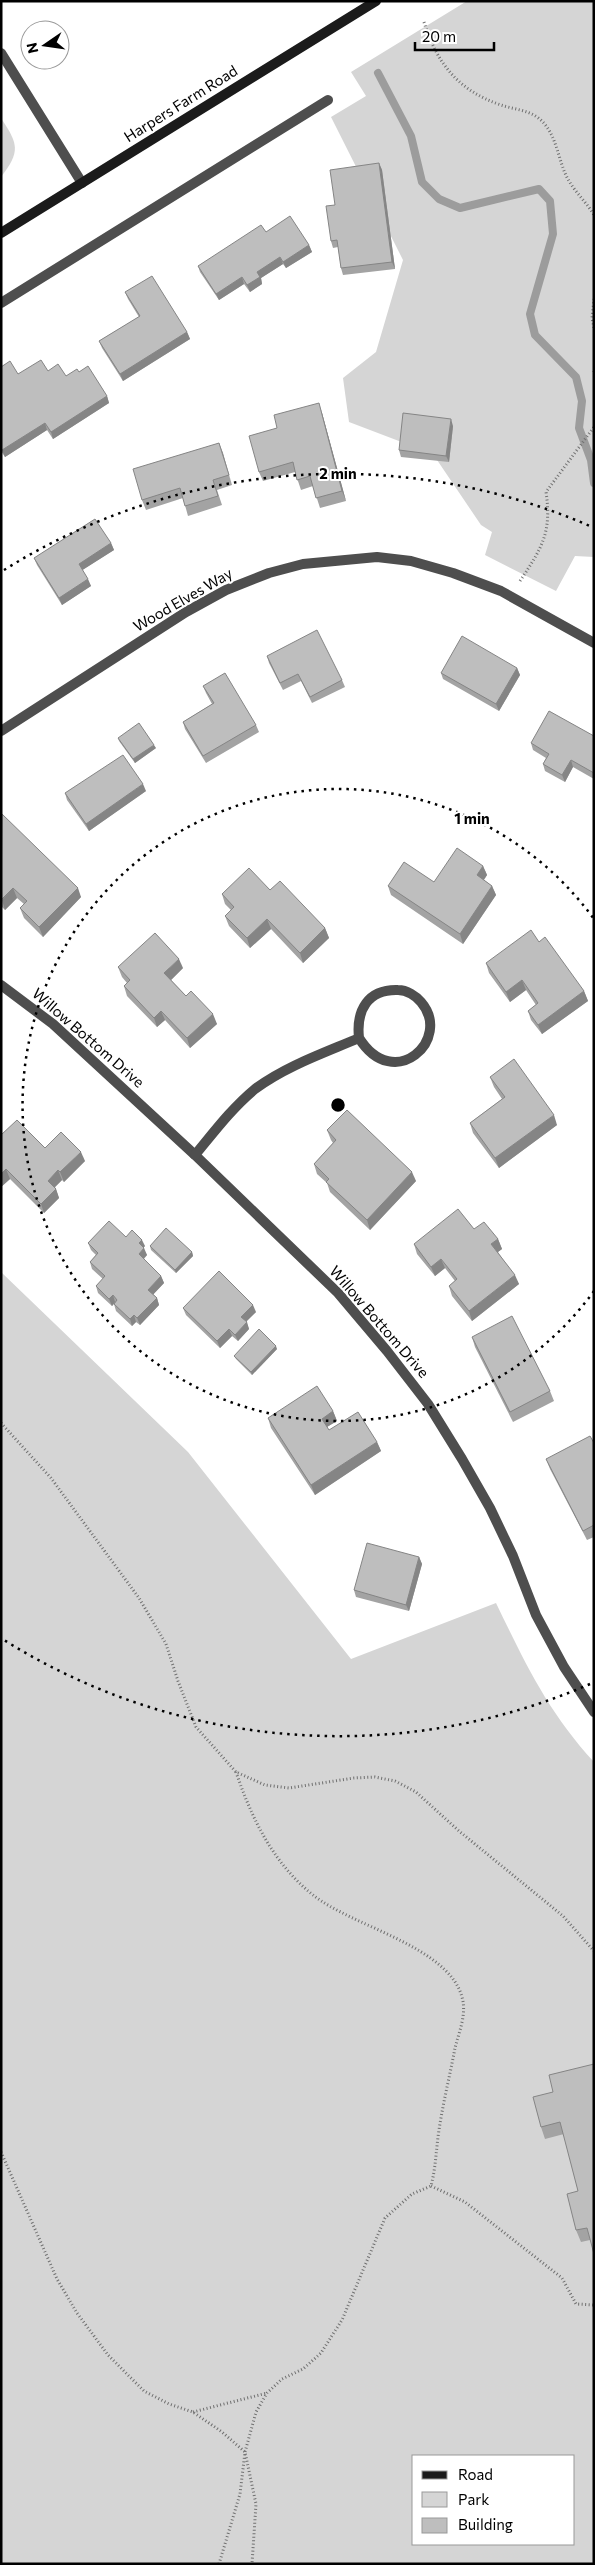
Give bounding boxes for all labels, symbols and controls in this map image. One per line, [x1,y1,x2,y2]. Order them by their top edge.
north arrow [20,20,70,70]
scale bar [415,20,494,52]
text: 20 m [422,27,456,45]
text: N [22,41,41,55]
street label: Harpers Farm Road [120,61,241,145]
text: 2 min [319,464,357,482]
street label: Wood Elves Way [130,563,235,635]
text: 1 min [454,809,490,827]
street label: Willow Bottom Drive [29,984,148,1091]
centre of rings [329,1096,347,1114]
street label: Willow Bottom Drive [326,1262,433,1381]
legend [412,2455,575,2545]
text: Road [458,2465,493,2483]
text: Park [458,2490,489,2508]
text: Building [458,2515,513,2533]

